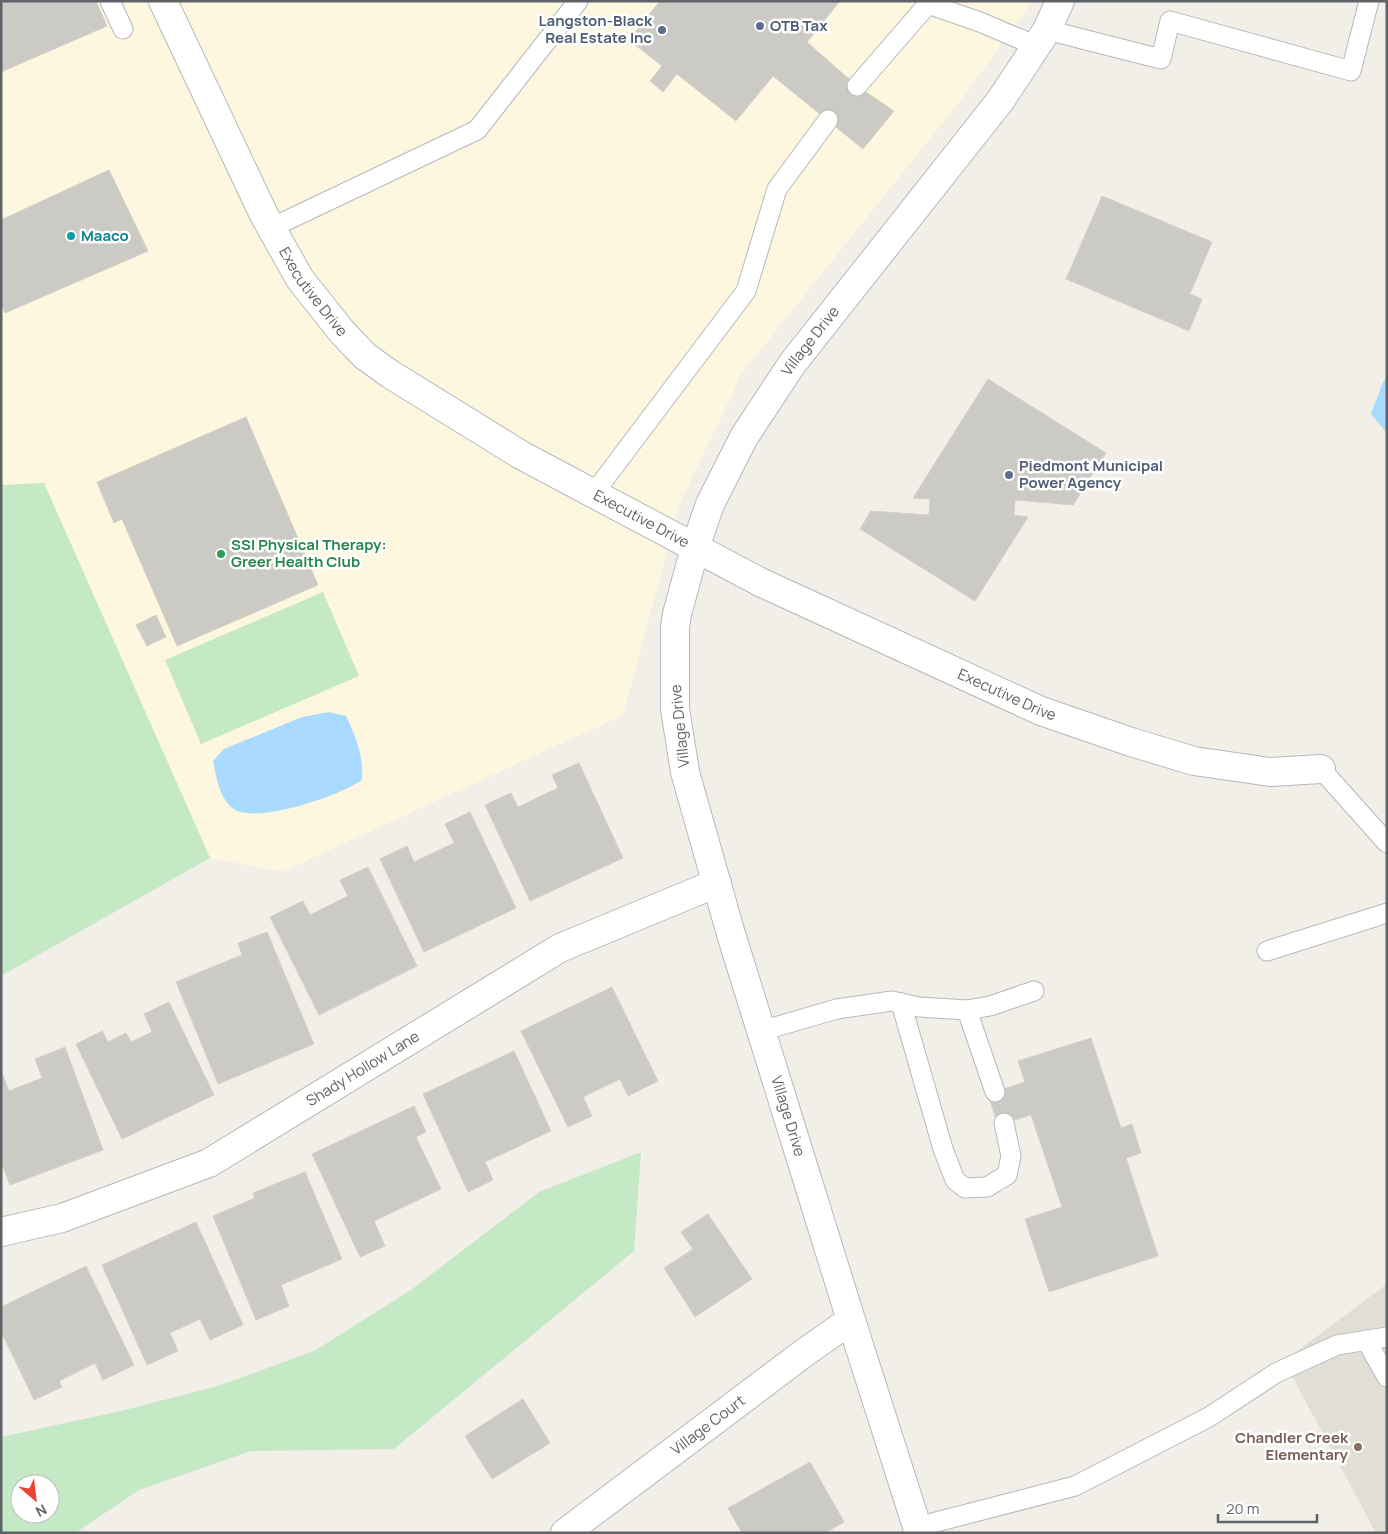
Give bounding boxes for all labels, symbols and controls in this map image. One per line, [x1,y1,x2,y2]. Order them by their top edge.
place label: Langston-Black Real Estate Inc [539,10,653,48]
place label: OTB Tax [770,15,828,36]
marker: OTB Tax [754,20,766,32]
marker: Langston-Black Real Estate Inc [656,24,668,36]
place label: Maaco [81,225,129,246]
marker: Maaco [65,230,77,242]
street label: Executive Drive [274,243,353,341]
street label: Village Drive [776,301,844,380]
place label: Piedmont Municipal Power Agency [1019,455,1163,493]
marker: Piedmont Municipal Power Agency [1003,469,1015,481]
street label: Executive Drive [590,484,693,553]
place label: SSI Physical Therapy: Greer Health Club [231,534,387,572]
marker: SSI Physical Therapy: Greer Health Club [215,548,227,560]
street label: Executive Drive [955,663,1059,726]
street label: Village Drive [665,683,694,769]
street label: Shady Hollow Lane [302,1025,423,1111]
street label: Village Drive [766,1073,811,1159]
street label: Village Court [666,1390,749,1460]
place label: Chandler Creek Elementary [1235,1427,1349,1465]
marker: Chandler Creek Elementary [1352,1441,1364,1453]
north arrow [10,1474,60,1524]
scale bar [1218,1492,1317,1524]
text: 20 m [1226,1498,1259,1519]
text: N [32,1500,50,1522]

